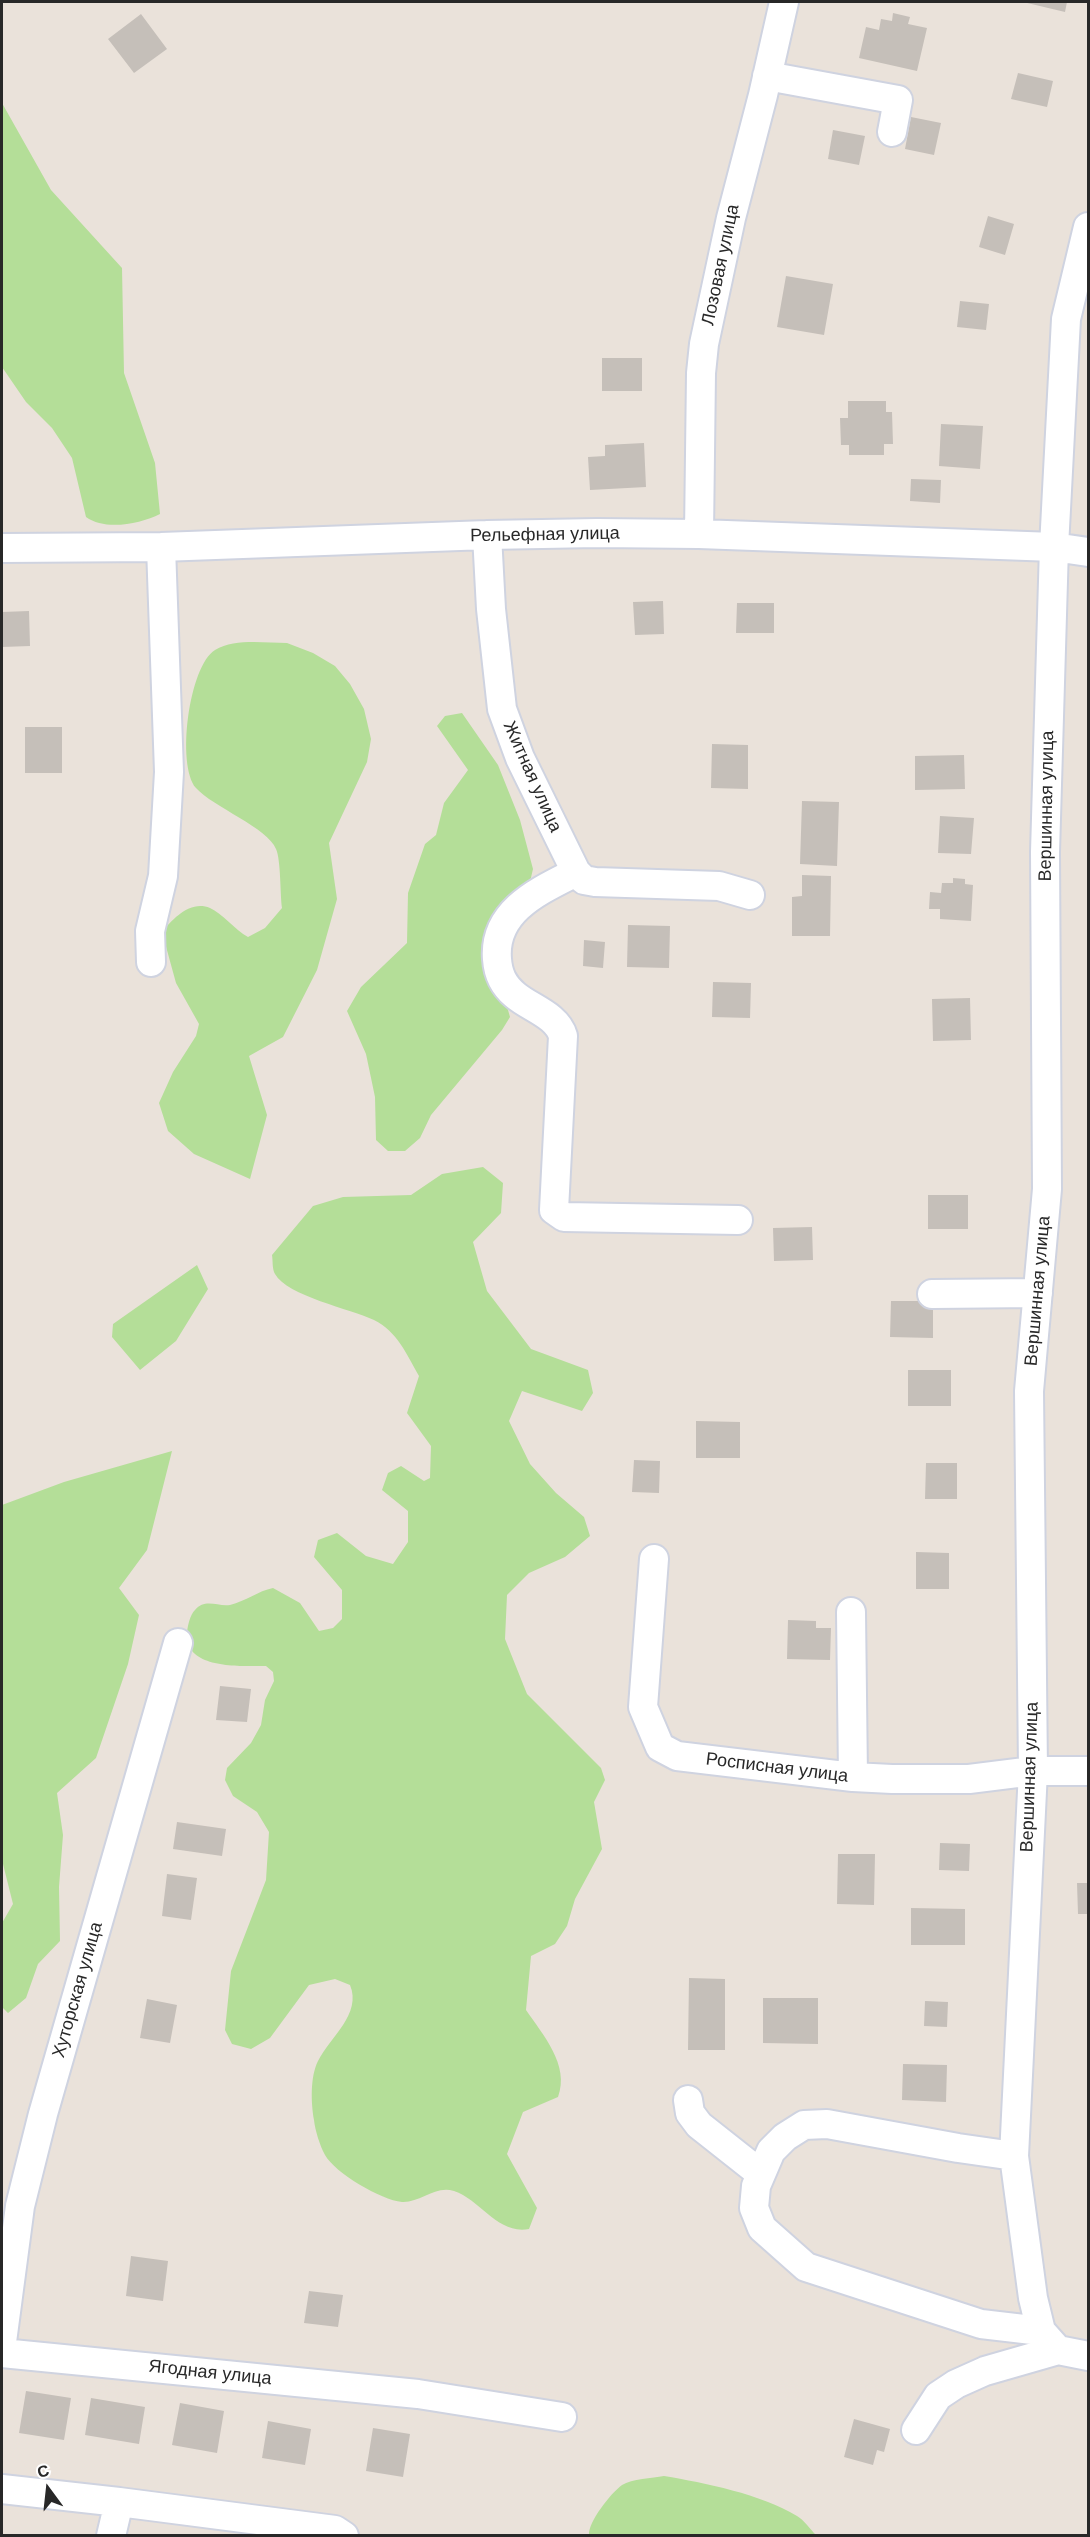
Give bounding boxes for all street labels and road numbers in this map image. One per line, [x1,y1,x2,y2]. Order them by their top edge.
street label: Лозовая улица [698,202,744,328]
street label: Рельефная улица [470,523,620,547]
street label: Житная улица [498,718,566,836]
street label: Вершинная улица [1035,731,1059,881]
street label: Вершинная улица [1021,1215,1055,1367]
street label: Вершинная улица [1017,1701,1043,1853]
street label: Росписная улица [705,1749,849,1787]
street label: Хуторская улица [48,1920,108,2060]
street label: Ягодная улица [147,2356,273,2390]

